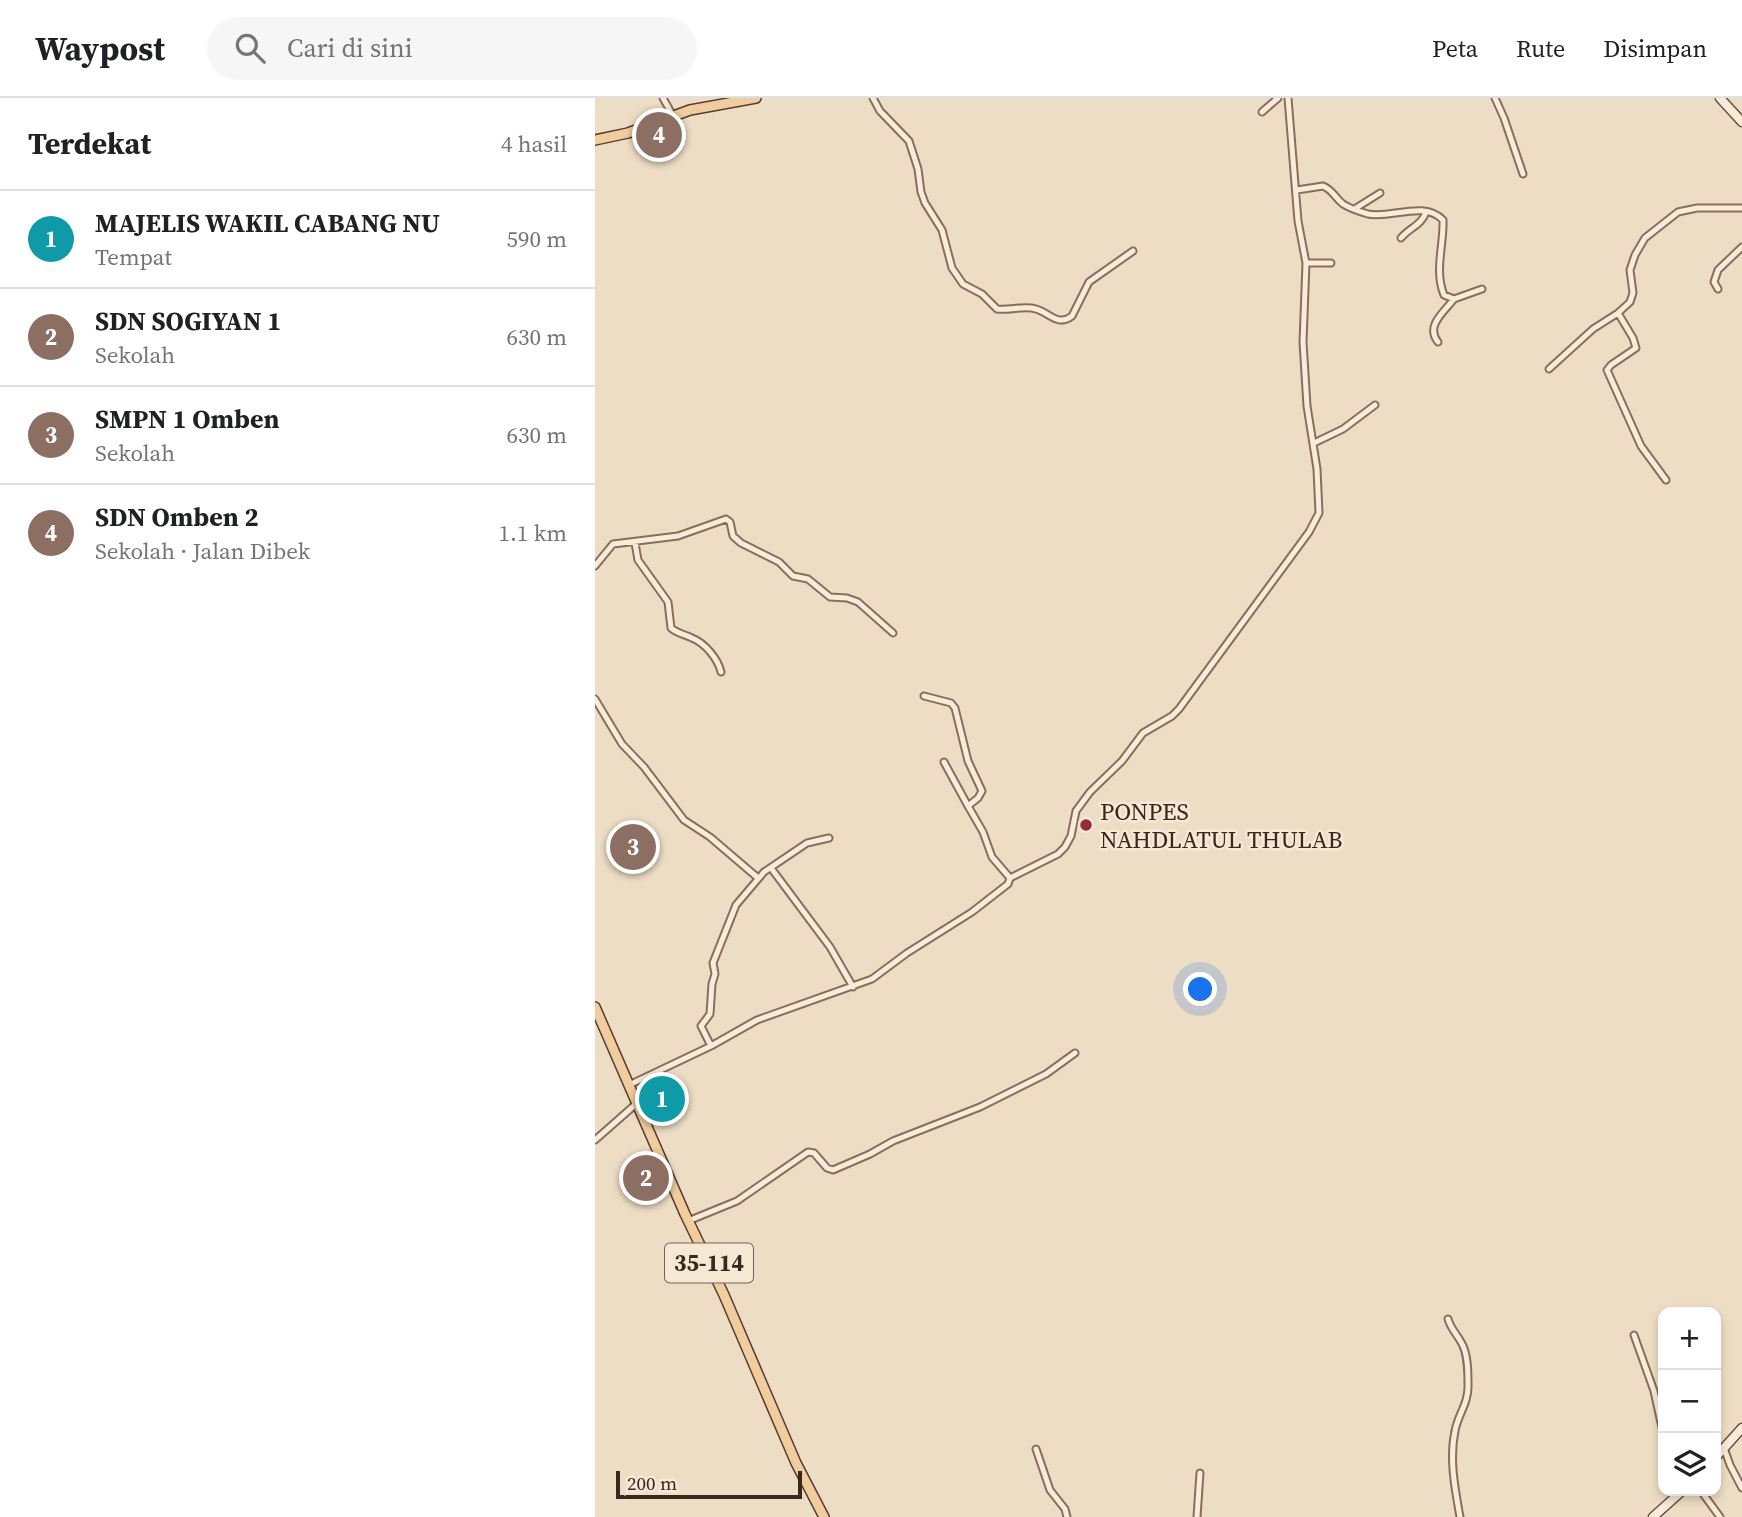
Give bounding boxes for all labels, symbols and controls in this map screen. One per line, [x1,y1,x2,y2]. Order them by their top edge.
search box [207,17,697,80]
text: Waypost [35,26,165,71]
icon: search [231,29,269,67]
text: Cari di sini [287,30,412,66]
text: Peta [1432,32,1478,65]
text: Rute [1516,32,1565,65]
text: Disimpan [1603,32,1707,65]
pin: 4 [636,109,682,161]
text: Terdekat [28,123,151,164]
text: 4 hasil [501,128,567,160]
text: MAJELIS WAKIL CABANG NU [95,205,440,241]
text: 1 [45,223,57,255]
text: 590 m [506,223,567,255]
text: Tempat [95,241,172,273]
text: SDN SOGIYAN 1 [95,303,281,339]
text: 2 [45,321,57,353]
text: 630 m [506,321,567,353]
text: Sekolah [95,339,175,371]
text: SMPN 1 Omben [95,401,280,437]
text: 3 [45,419,57,451]
text: 630 m [506,419,567,451]
text: Sekolah [95,437,175,469]
text: SDN Omben 2 [95,499,258,535]
text: 4 [45,517,57,549]
text: 1.1 km [498,517,567,549]
text: Sekolah · Jalan Dibek [95,535,310,567]
place label: PONPES NAHDLATUL THULAB [1100,795,1342,856]
marker: PONPES NAHDLATUL THULAB [1078,817,1094,833]
pin: 3 [610,821,656,873]
your location [1183,972,1217,1006]
pin: 1 [639,1073,685,1125]
pin: 2 [623,1152,669,1204]
road number: 35-114 [665,1244,753,1282]
map controls [1658,1307,1721,1496]
button: + [1658,1307,1721,1370]
button: − [1658,1370,1721,1433]
button: layers [1658,1433,1721,1496]
scale bar [616,1468,801,1500]
text: 200 m [627,1470,677,1496]

